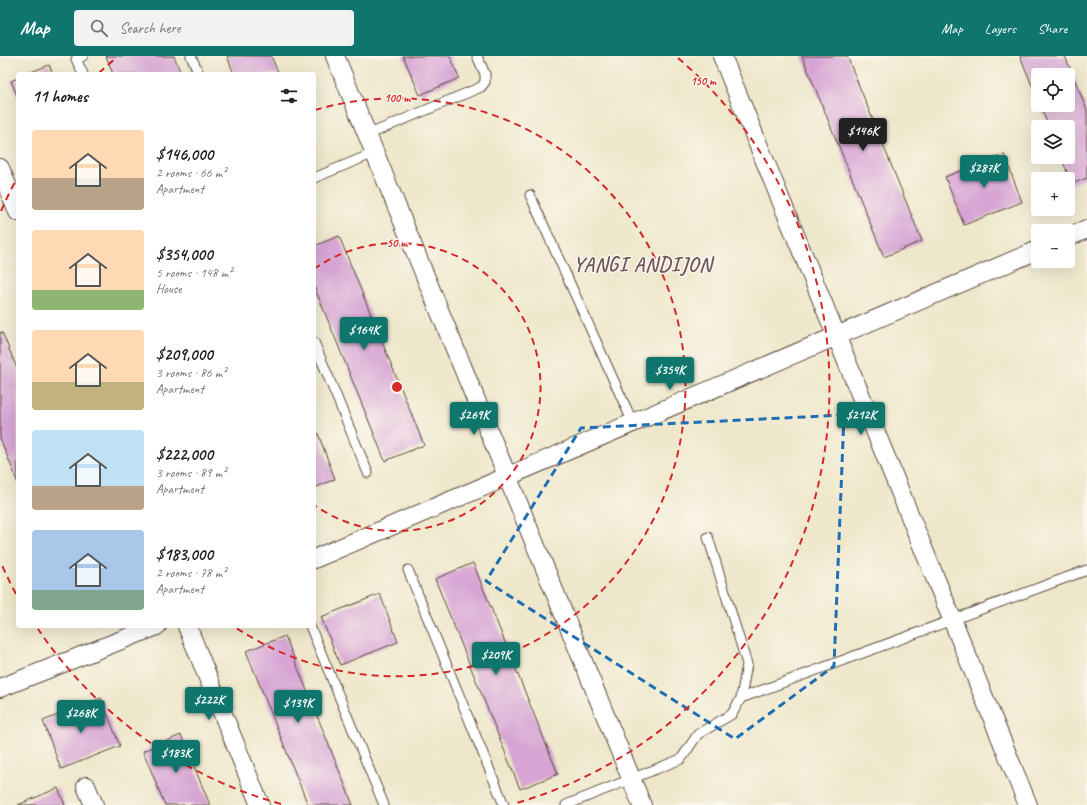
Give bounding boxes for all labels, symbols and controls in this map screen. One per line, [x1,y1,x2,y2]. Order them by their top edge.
search box [74,10,354,46]
text: Map [20,16,50,40]
icon: search [88,17,110,39]
text: Search here [120,19,181,38]
text: Map [941,20,963,37]
text: Layers [985,20,1016,37]
text: Share [1038,20,1067,37]
map controls [1031,68,1075,268]
button: locate [1031,68,1075,112]
text: 150 m [690,73,717,89]
icon: filters [278,85,300,107]
text: 11 homes [32,86,88,107]
text: 100 m [384,90,411,106]
pin: $146K [835,118,891,152]
button: layers [1031,120,1075,164]
text: $146K [848,123,878,139]
text: $146,000 [156,144,213,165]
icon: home [64,146,112,194]
pin: $287K [956,155,1012,189]
text: $287K [969,160,999,176]
text: 2 rooms · 66 m² [156,165,226,181]
button: + [1031,172,1075,216]
text: Apartment [156,181,204,197]
button: − [1031,224,1075,268]
text: 50 m [387,235,408,251]
text: $354,000 [156,244,213,265]
icon: home [64,246,112,294]
district label: YANGI ANDIJON [574,252,715,277]
text: 5 rooms · 148 m² [156,265,232,281]
text: House [156,281,181,297]
pin: $164K [336,317,392,351]
text: $164K [349,322,379,338]
text: $209,000 [156,344,213,365]
icon: home [64,346,112,394]
pin: $354K [642,357,698,391]
text: $354K [655,362,685,378]
text: 3 rooms · 86 m² [156,365,226,381]
centre of rings [390,380,404,394]
text: Apartment [156,381,204,397]
pin: $269K [446,402,502,436]
pin: $212K [833,402,889,436]
text: $269K [459,407,489,423]
text: $212K [846,407,876,423]
text: $222,000 [156,444,213,465]
icon: home [64,446,112,494]
text: 3 rooms · 89 m² [156,465,226,481]
text: Apartment [156,481,204,497]
text: $183,000 [156,544,213,565]
icon: home [64,546,112,594]
text: 2 rooms · 78 m² [156,565,226,581]
text: Apartment [156,581,204,597]
pin: $209K [468,642,524,676]
text: $209K [481,647,511,663]
pin: $222K [181,687,237,721]
pin: $139K [270,690,326,724]
text: $222K [194,692,224,708]
text: $139K [283,695,313,711]
pin: $268K [53,700,109,734]
text: $268K [66,705,96,721]
pin: $183K [148,740,204,774]
text: $183K [161,745,191,761]

